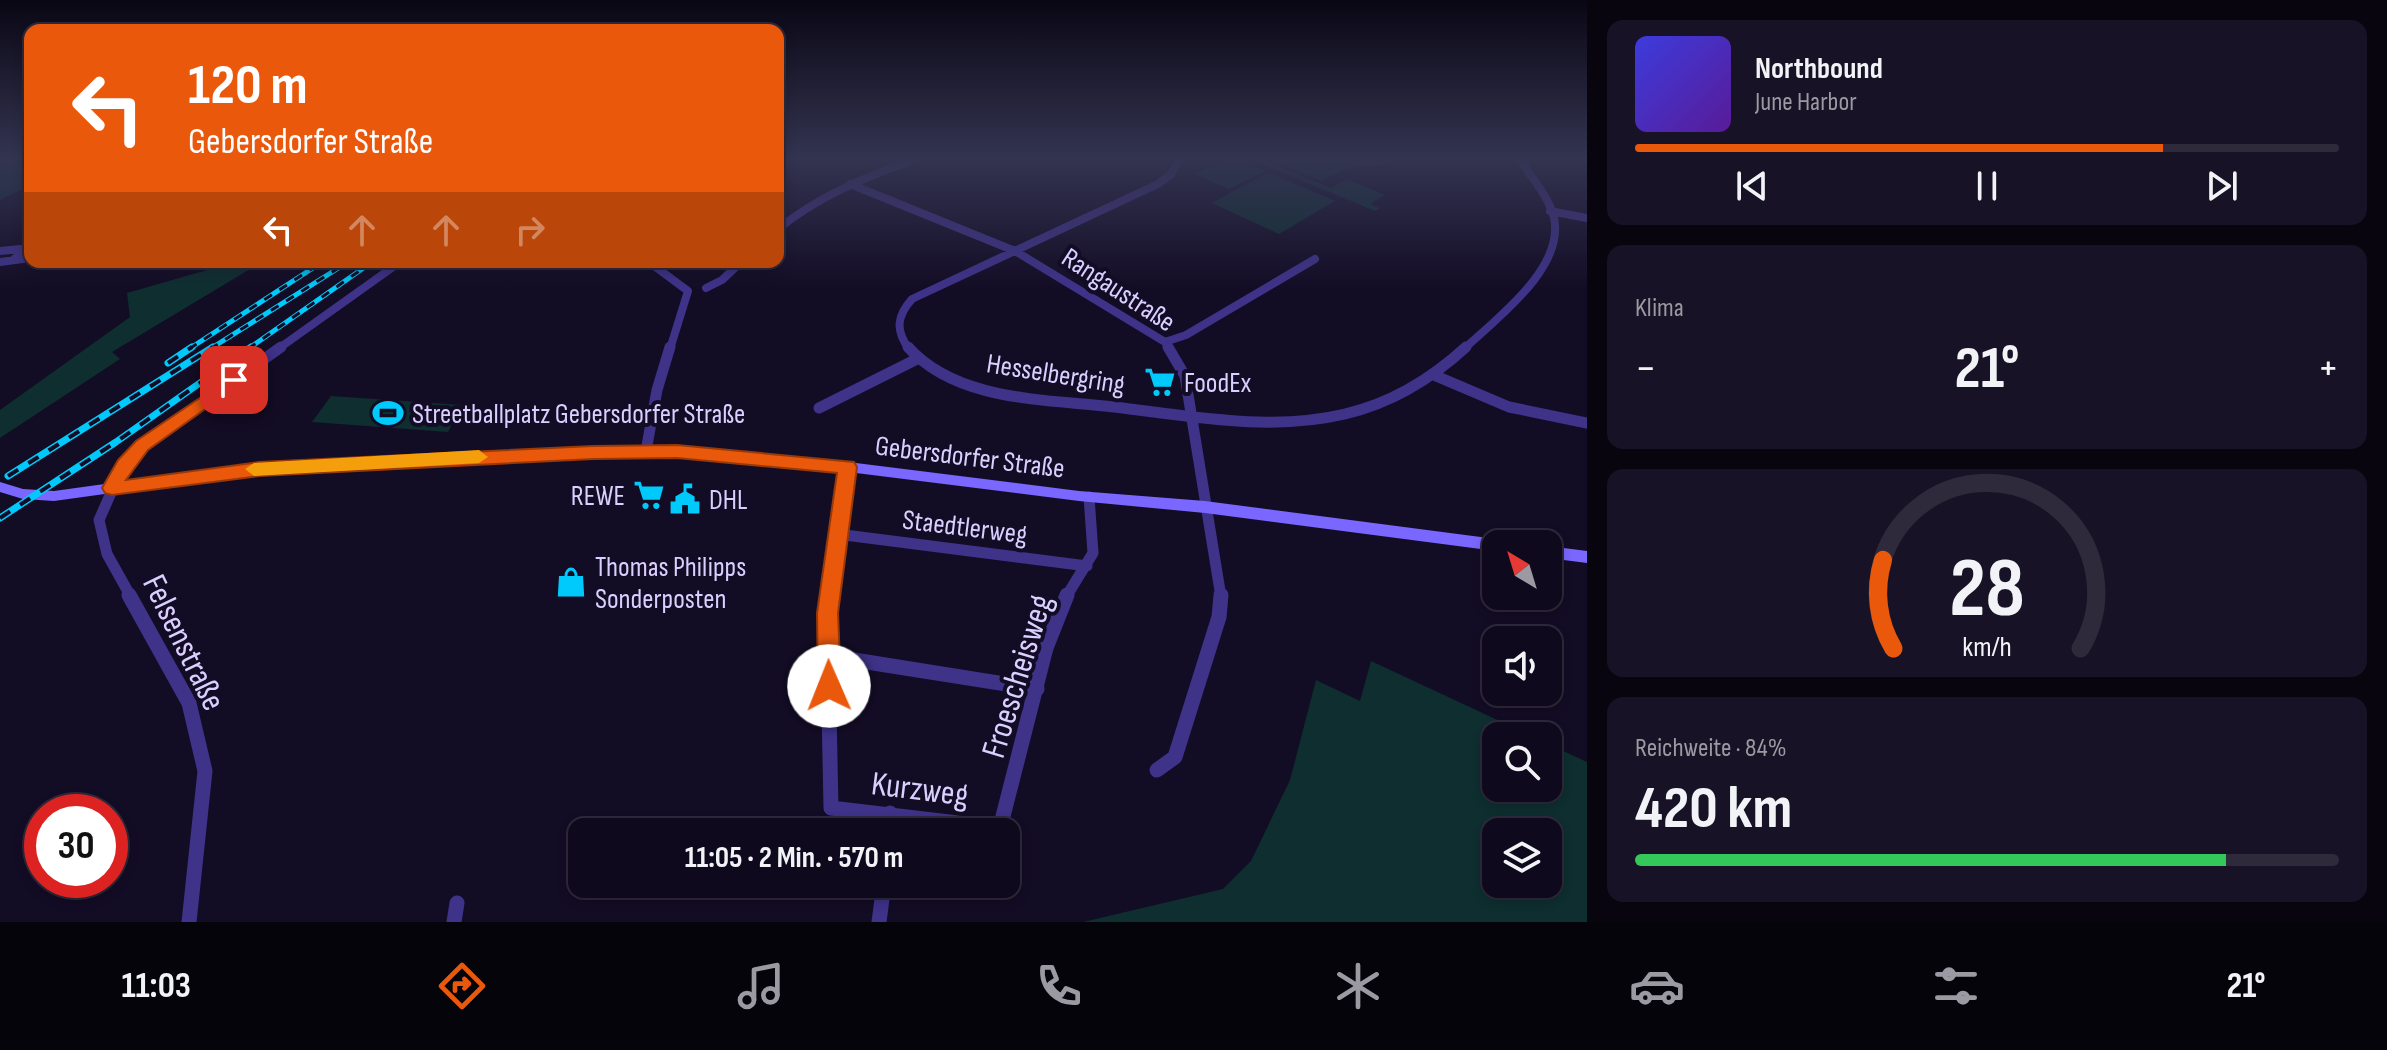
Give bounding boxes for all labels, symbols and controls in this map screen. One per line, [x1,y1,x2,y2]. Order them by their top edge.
text: Northbound [1755,51,1883,87]
text: 120 m [188,53,308,120]
icon: left [56,56,160,160]
text: June Harbor [1755,87,1857,118]
text: Gebersdorfer Straße [188,121,433,164]
icon: previous [1730,164,1774,208]
icon: pause [1965,164,2009,208]
icon: next [2200,164,2244,208]
icon: left [256,208,300,252]
icon: ahead [340,208,384,252]
icon: ahead [424,208,468,252]
icon: right [508,208,552,252]
street label: Rangaustraße [1055,241,1181,339]
text: Klima [1635,293,1684,324]
text: 21° [1954,333,2020,405]
text: − [1635,342,1657,395]
text: + [2317,342,2339,395]
pin [200,346,268,414]
street label: Hesselbergring [984,347,1127,402]
icon: arrive [212,358,256,402]
supermarket icon: FoodEx [1143,365,1177,399]
place label: FoodEx [1184,367,1252,400]
sports icon: Streetballplatz Gebersdorfer Straße [371,396,405,430]
place label: Streetballplatz Gebersdorfer Straße [412,398,745,431]
street label: Gebersdorfer Straße [873,429,1066,485]
supermarket icon: REWE [632,478,666,512]
place label: REWE [571,480,625,513]
public building icon: DHL [668,482,702,516]
place label: DHL [709,484,747,517]
street label: Staedtlerweg [900,503,1029,552]
north arrow [1482,530,1562,610]
map controls [1482,530,1562,898]
text: 28 [1949,540,2025,640]
place label: Thomas Philipps Sonderposten [595,551,746,616]
shop icon: Thomas Philipps Sonderposten [554,565,588,599]
street label: Felsenstraße [133,568,234,717]
street label: Froescheisweg [973,590,1062,763]
button: sound [1482,626,1562,706]
text: km/h [1962,631,2012,666]
position arrow [787,644,871,728]
button: search [1482,722,1562,802]
text: Reichweite · 84% [1635,733,1787,764]
street label: Kurzweg [869,763,971,816]
text: 420 km [1635,773,1792,845]
speed limit sign: 30 [24,794,128,898]
button: layers [1482,818,1562,898]
text: 11:05 · 2 Min. · 570 m [685,840,903,876]
icon: directions [434,958,490,1014]
icon: music [733,958,789,1014]
icon: phone [1031,958,1087,1014]
icon: climate [1330,958,1386,1014]
icon: car [1629,958,1685,1014]
icon: filters [1928,958,1984,1014]
text: 11:03 [121,965,191,1008]
text: 21° [2226,965,2266,1008]

